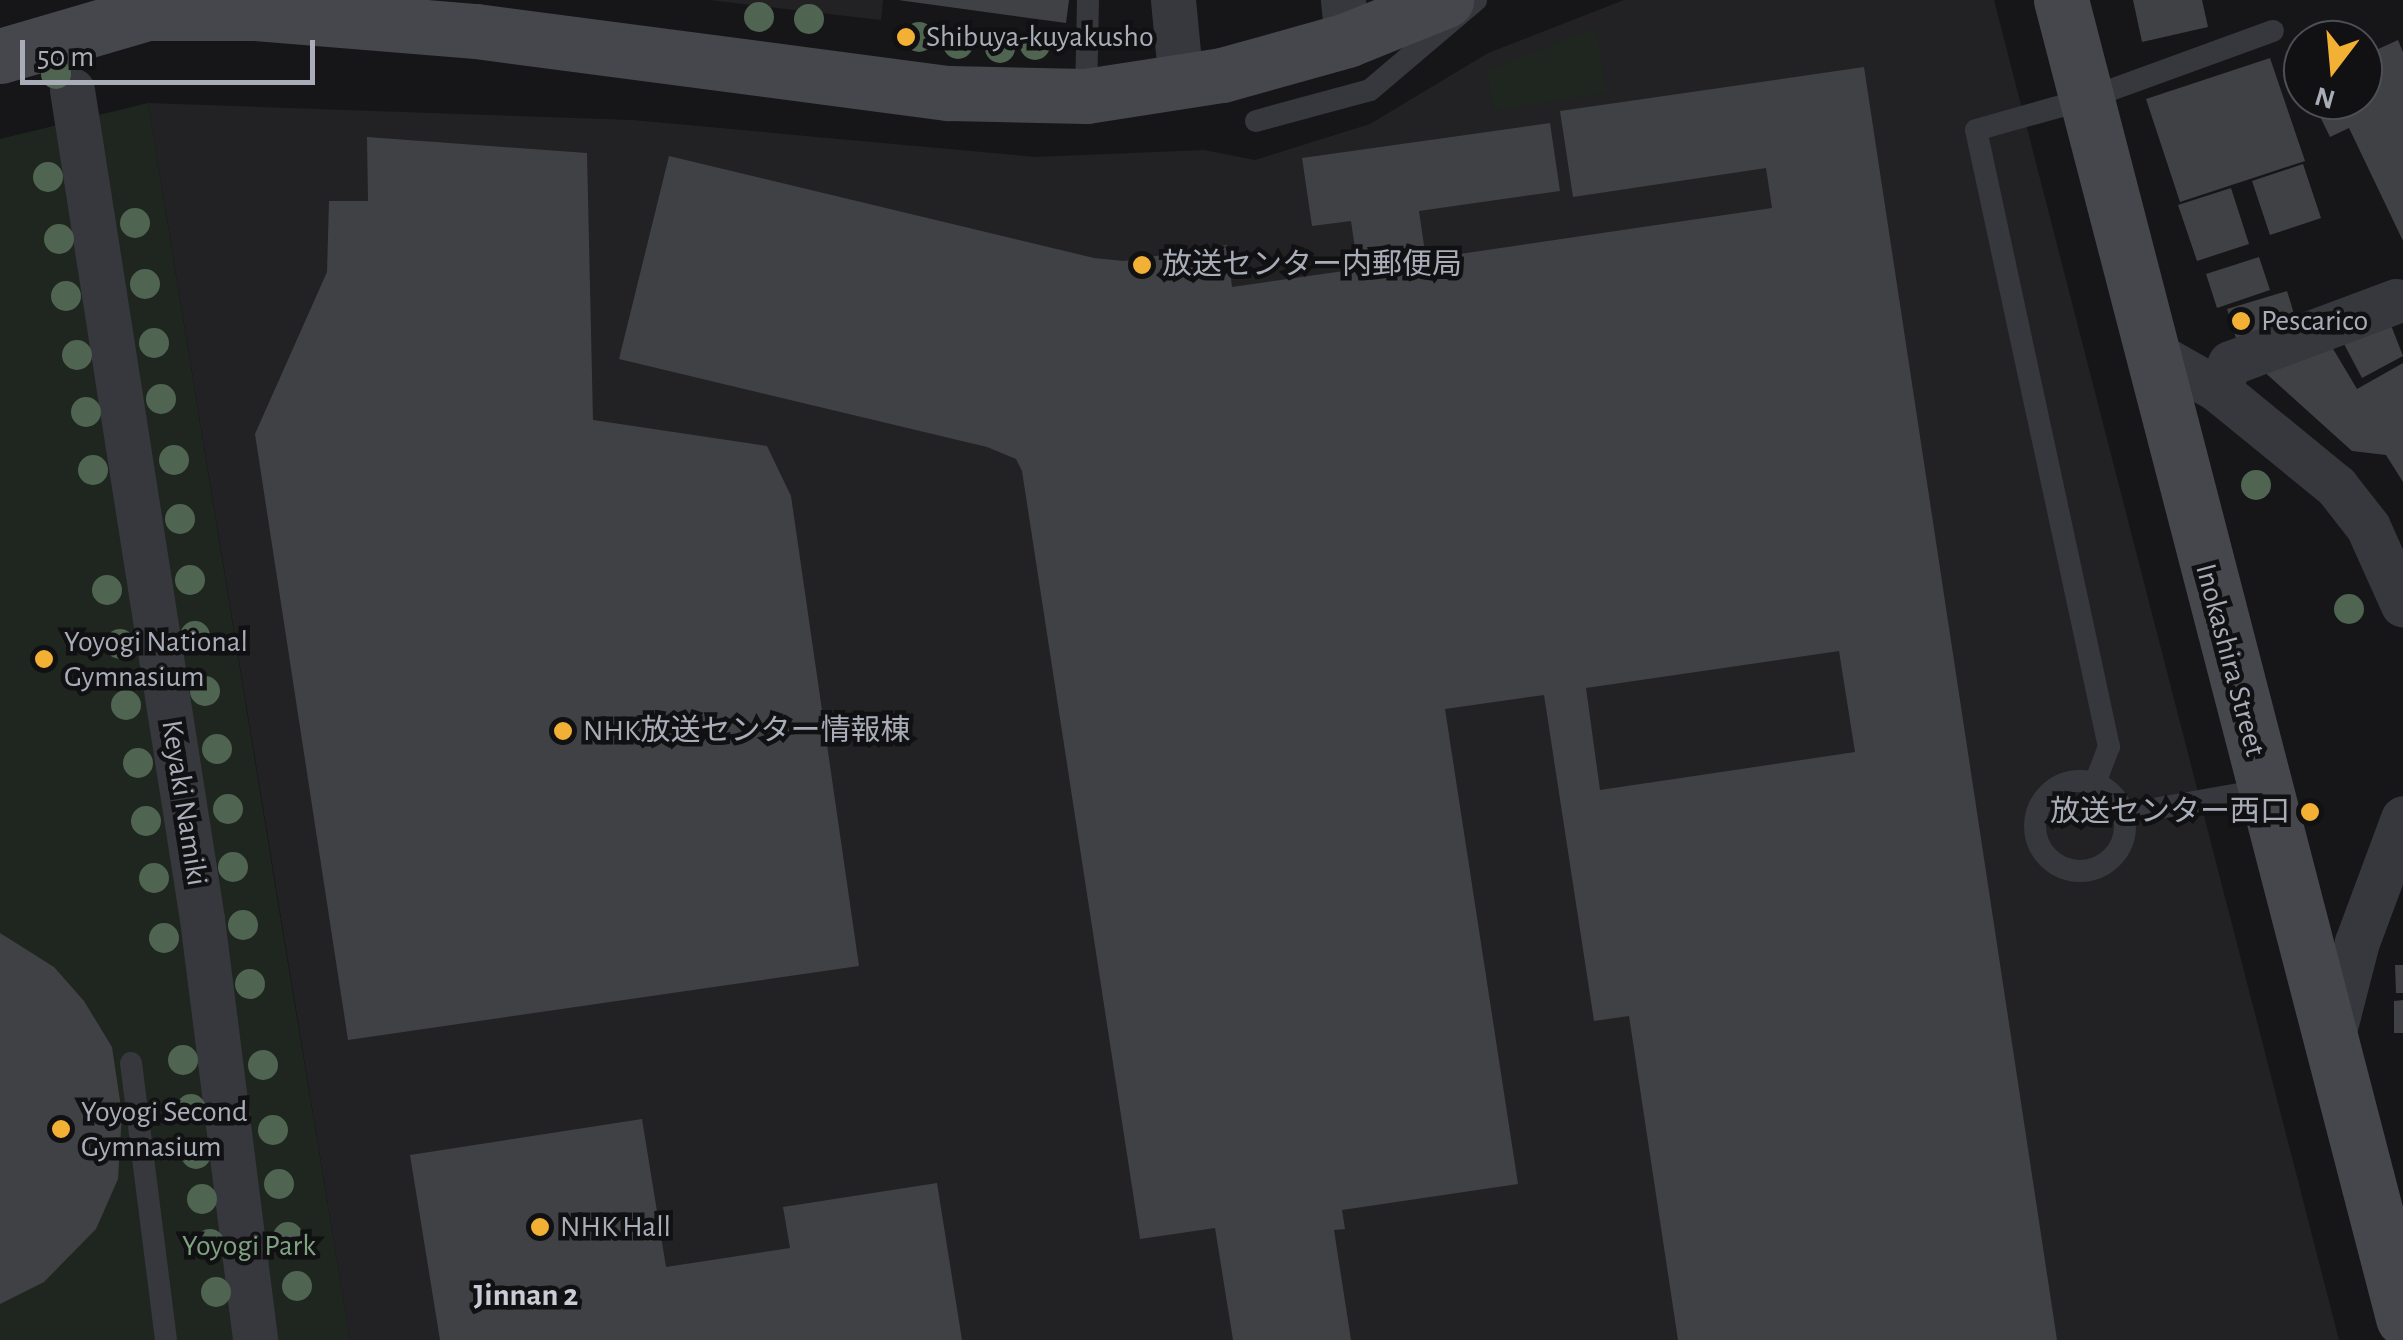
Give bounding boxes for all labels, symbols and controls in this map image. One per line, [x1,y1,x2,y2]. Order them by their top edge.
place label: Shibuya-kuyakusho [926,19,1154,55]
scale bar [25,20,320,82]
north arrow [2283,20,2383,120]
marker: Shibuya-kuyakusho [895,26,917,48]
text: 50 m [37,42,94,72]
text: N [2312,81,2338,113]
place label: 放送センター内郵便局 [1162,247,1462,283]
marker: 放送センター内郵便局 [1131,254,1153,276]
place label: Pescarico [2261,303,2368,339]
marker: Pescarico [2230,310,2252,332]
street label: Inokashira Street [2187,560,2273,760]
place label: Yoyogi National Gymnasium [64,624,248,694]
marker: Yoyogi National Gymnasium [33,648,55,670]
place label: NHK放送センター情報棟 [583,713,910,749]
street label: Keyaki Namiki [153,718,215,888]
marker: NHK放送センター情報棟 [552,720,574,742]
place label: 放送センター西口 [2050,794,2290,830]
marker: 放送センター西口 [2299,801,2321,823]
place label: Yoyogi Second Gymnasium [81,1094,248,1164]
marker: Yoyogi Second Gymnasium [50,1118,72,1140]
place label: NHK Hall [560,1209,671,1245]
marker: NHK Hall [529,1216,551,1238]
park label: Yoyogi Park [182,1228,316,1264]
district label: Jinnan 2 [474,1276,578,1314]

